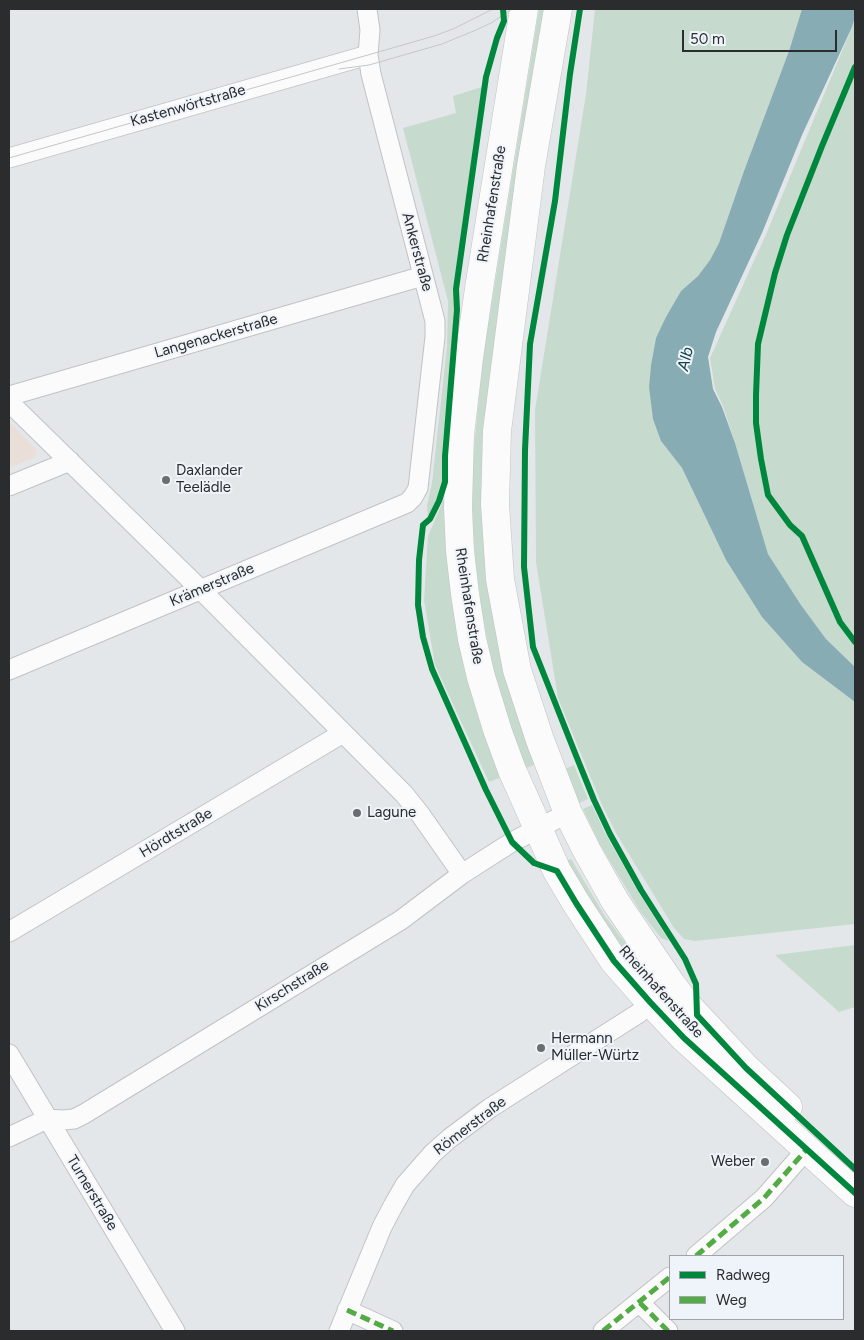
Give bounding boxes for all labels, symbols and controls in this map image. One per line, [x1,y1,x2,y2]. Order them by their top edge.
scale bar [684,20,839,52]
text: 50 m [690,30,725,48]
street label: Kastenwörtstraße [128,81,248,131]
street label: Rheinhafenstraße [474,144,510,264]
street label: Ankerstraße [398,211,436,293]
street label: Langenackerstraße [152,310,280,362]
water label: Alb [674,345,698,373]
place label: Daxlander Teelädle [176,462,242,497]
marker: Daxlander Teelädle [160,474,172,486]
street label: Rheinhafenstraße [451,546,487,666]
street label: Krämerstraße [167,559,257,611]
street label: Hördtstraße [136,804,216,862]
place label: Lagune [367,804,416,822]
marker: Lagune [351,807,363,819]
street label: Rheinhafenstraße [615,942,707,1042]
street label: Kirschstraße [252,956,332,1016]
place label: Hermann Müller-Würtz [551,1030,639,1065]
marker: Hermann Müller-Würtz [535,1042,547,1054]
street label: Römerstraße [430,1093,510,1159]
street label: Turnerstraße [62,1152,122,1234]
place label: Weber [711,1153,755,1171]
marker: Weber [759,1156,771,1168]
legend [669,1255,844,1320]
text: Radweg [716,1266,770,1284]
text: Weg [716,1291,747,1309]

